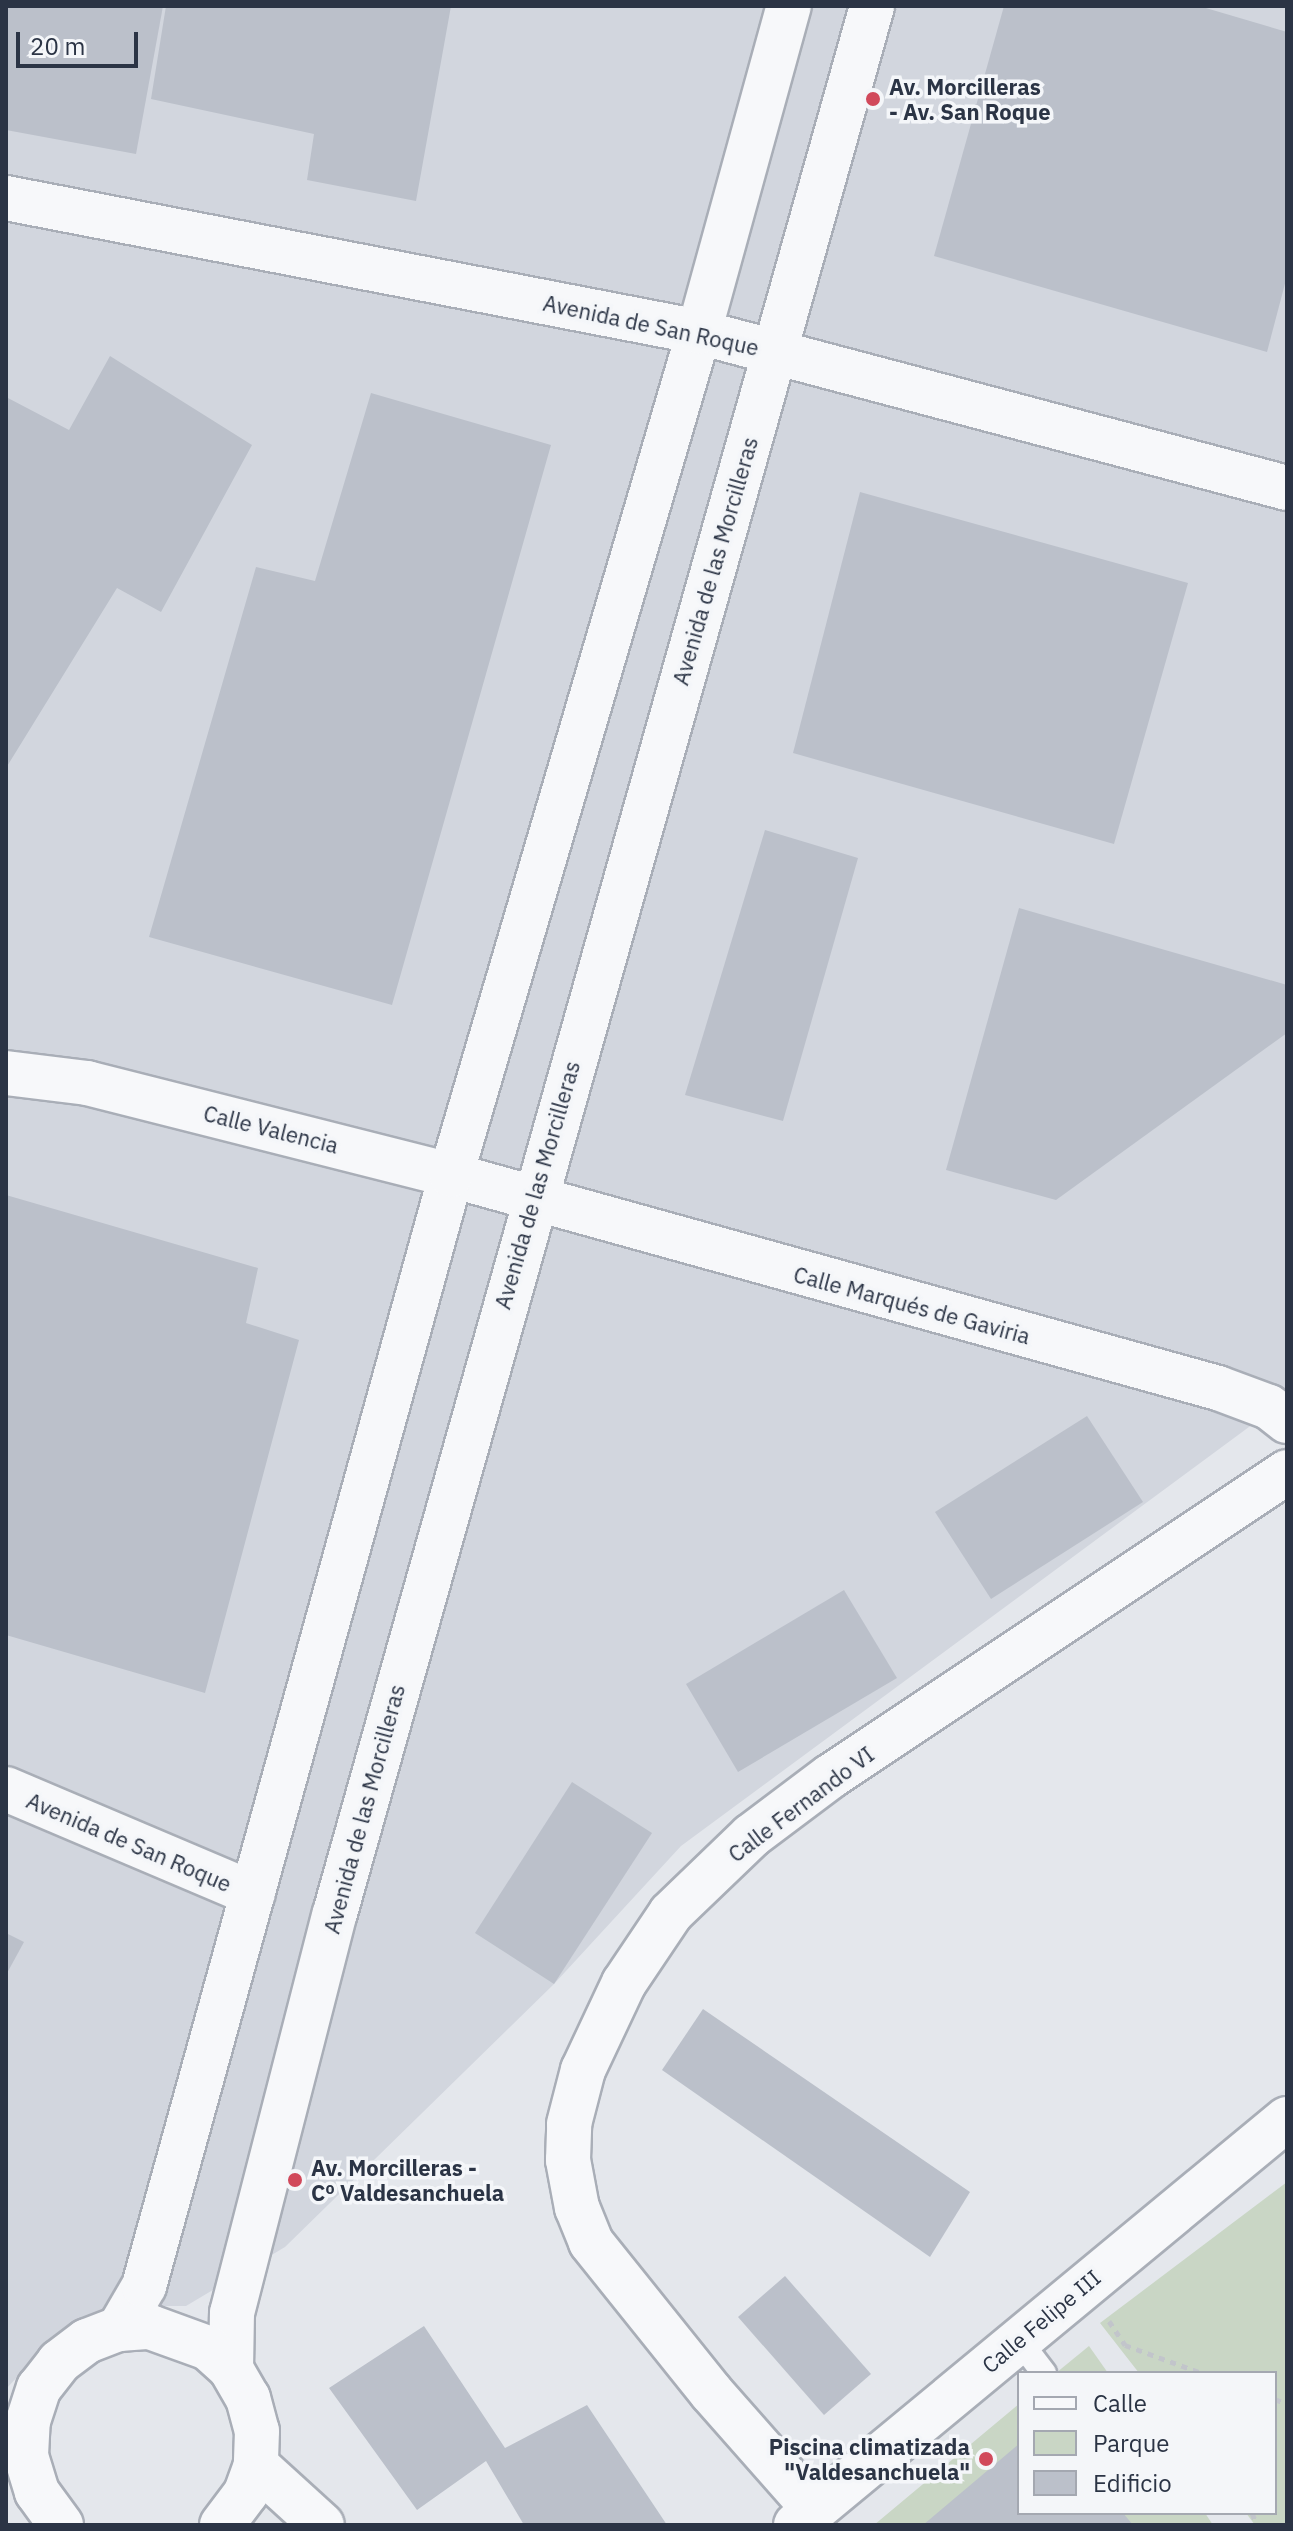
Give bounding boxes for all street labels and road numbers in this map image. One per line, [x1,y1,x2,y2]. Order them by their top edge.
street label: Avenida de San Roque [541,289,761,361]
street label: Avenida de las Morcilleras [667,434,763,688]
street label: Avenida de las Morcilleras [489,1058,585,1312]
street label: Calle Valencia [201,1100,341,1158]
street label: Calle Marqués de Gaviria [791,1261,1033,1349]
street label: Avenida de las Morcilleras [318,1682,410,1936]
street label: Calle Fernando VI [723,1741,879,1867]
street label: Avenida de San Roque [23,1787,235,1897]
street label: Calle Felipe III [976,2264,1106,2378]

